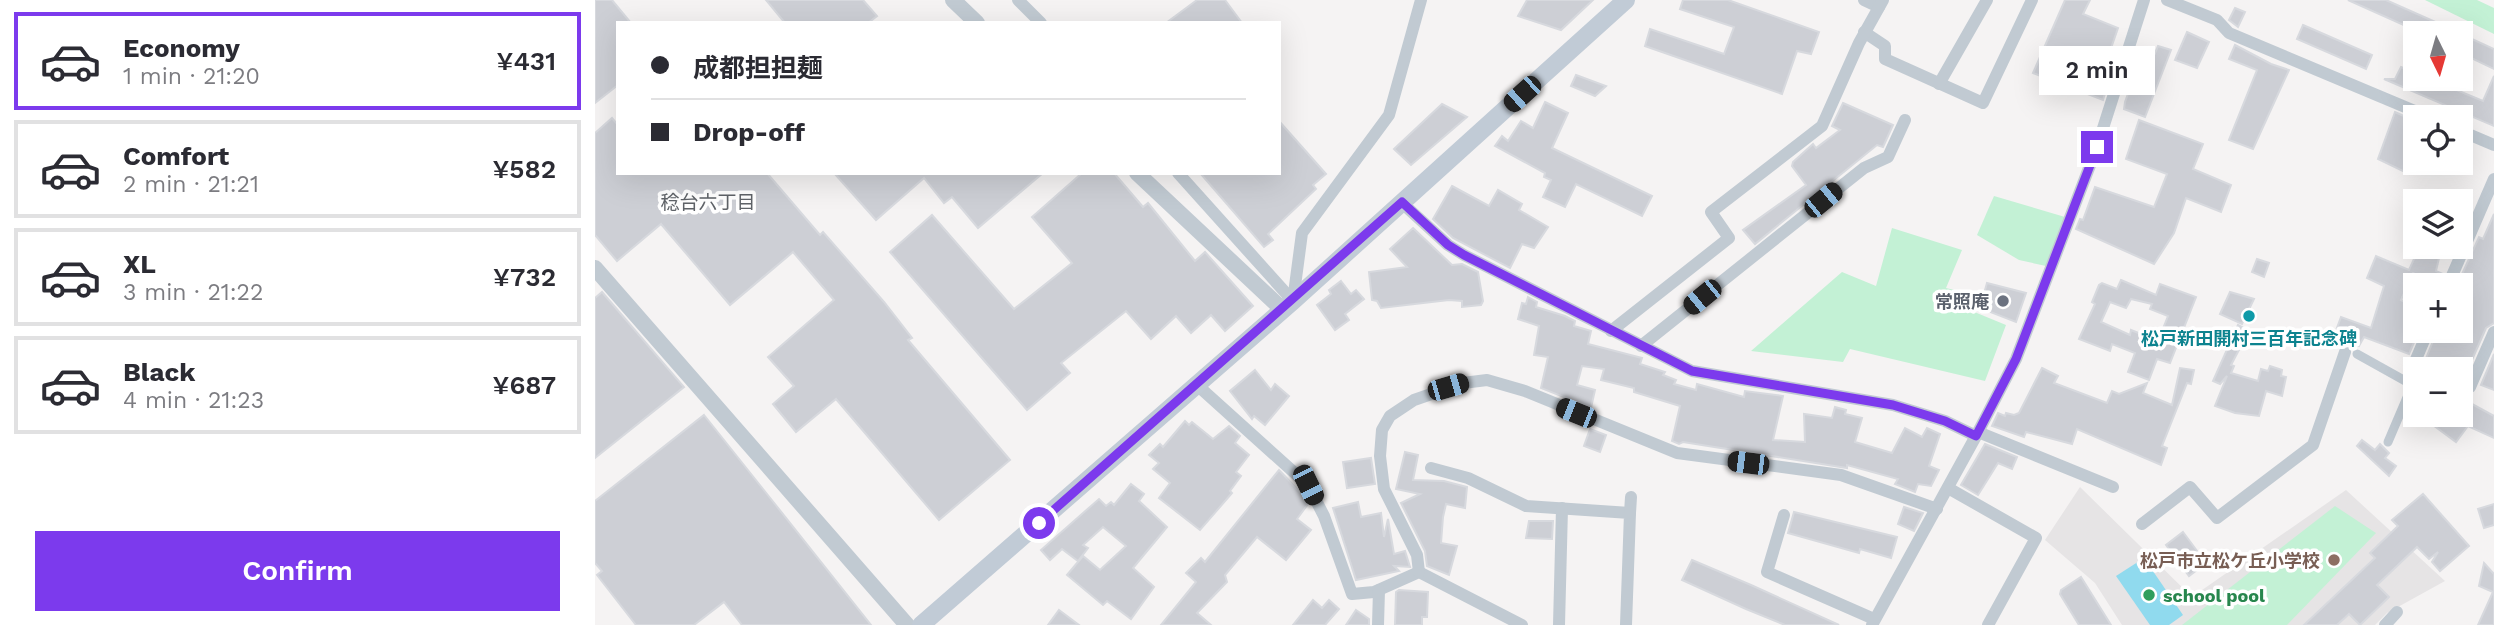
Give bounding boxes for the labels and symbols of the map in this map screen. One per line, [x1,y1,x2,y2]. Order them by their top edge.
north arrow [2403,21,2473,91]
callout: 2 min [2039,46,2155,94]
car [1500,72,1545,116]
route end [2081,131,2113,163]
car [1801,179,1846,221]
district label: 稔台六丁目 [660,191,756,214]
car [1680,276,1725,318]
place label: 常照庵 [1935,291,1989,312]
marker: 常照庵 [1995,293,2011,309]
marker: 松戸新田開村三百年記念碑 [2241,308,2257,324]
place label: 松戸新田開村三百年記念碑 [2141,328,2357,349]
car [1425,371,1472,403]
car [1553,395,1600,431]
car [1726,450,1771,476]
car [1290,462,1327,508]
route start [1023,507,1055,539]
place label: 松戸市立松ケ丘小学校 [2140,550,2320,571]
marker: 松戸市立松ケ丘小学校 [2326,552,2342,568]
place label: school pool [2163,585,2265,606]
marker: school pool [2141,587,2157,603]

